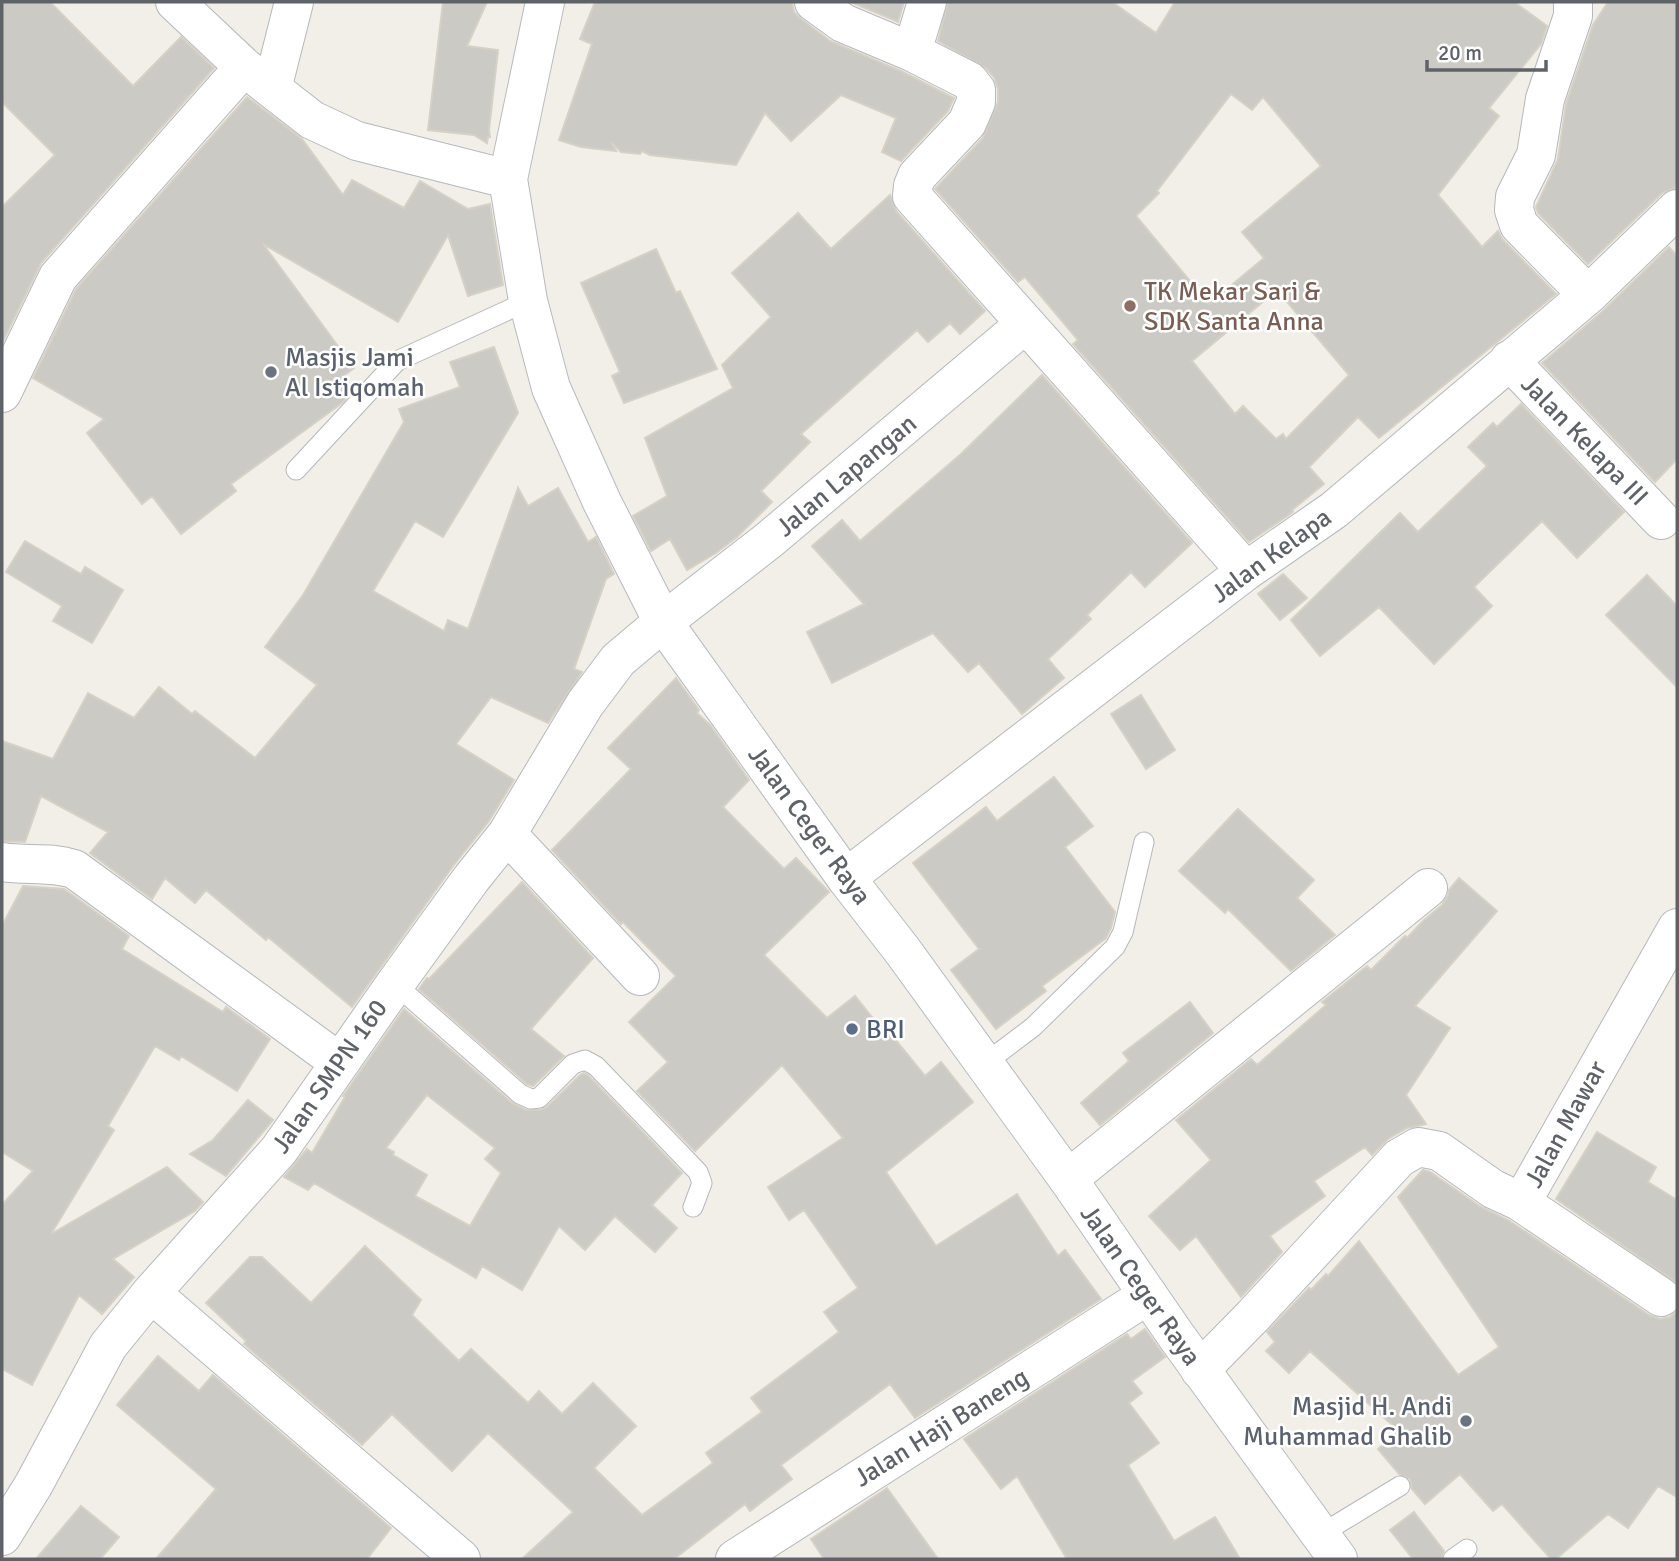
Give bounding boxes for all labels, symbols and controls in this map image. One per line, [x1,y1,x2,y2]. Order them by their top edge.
scale bar [1427,28,1546,72]
text: 20 m [1438,40,1482,66]
place label: TK Mekar Sari & SDK Santa Anna [1144,276,1324,338]
marker: TK Mekar Sari & SDK Santa Anna [1122,298,1138,314]
place label: Masjis Jami Al Istiqomah [285,342,425,404]
marker: Masjis Jami Al Istiqomah [263,364,279,380]
street label: Jalan Kelapa III [1514,369,1655,513]
street label: Jalan Lapangan [770,408,923,544]
street label: Jalan Kelapa [1205,501,1338,610]
street label: Jalan Ceger Raya [741,740,878,911]
street label: Jalan SMPN 160 [265,994,395,1160]
place label: BRI [866,1014,905,1046]
marker: BRI [844,1021,860,1037]
street label: Jalan Mawar [1518,1055,1614,1193]
street label: Jalan Ceger Raya [1073,1199,1207,1372]
street label: Jalan Haji Baneng [848,1361,1035,1494]
place label: Masjid H. Andi Muhammad Ghalib [1243,1391,1452,1453]
marker: Masjid H. Andi Muhammad Ghalib [1458,1413,1474,1429]

